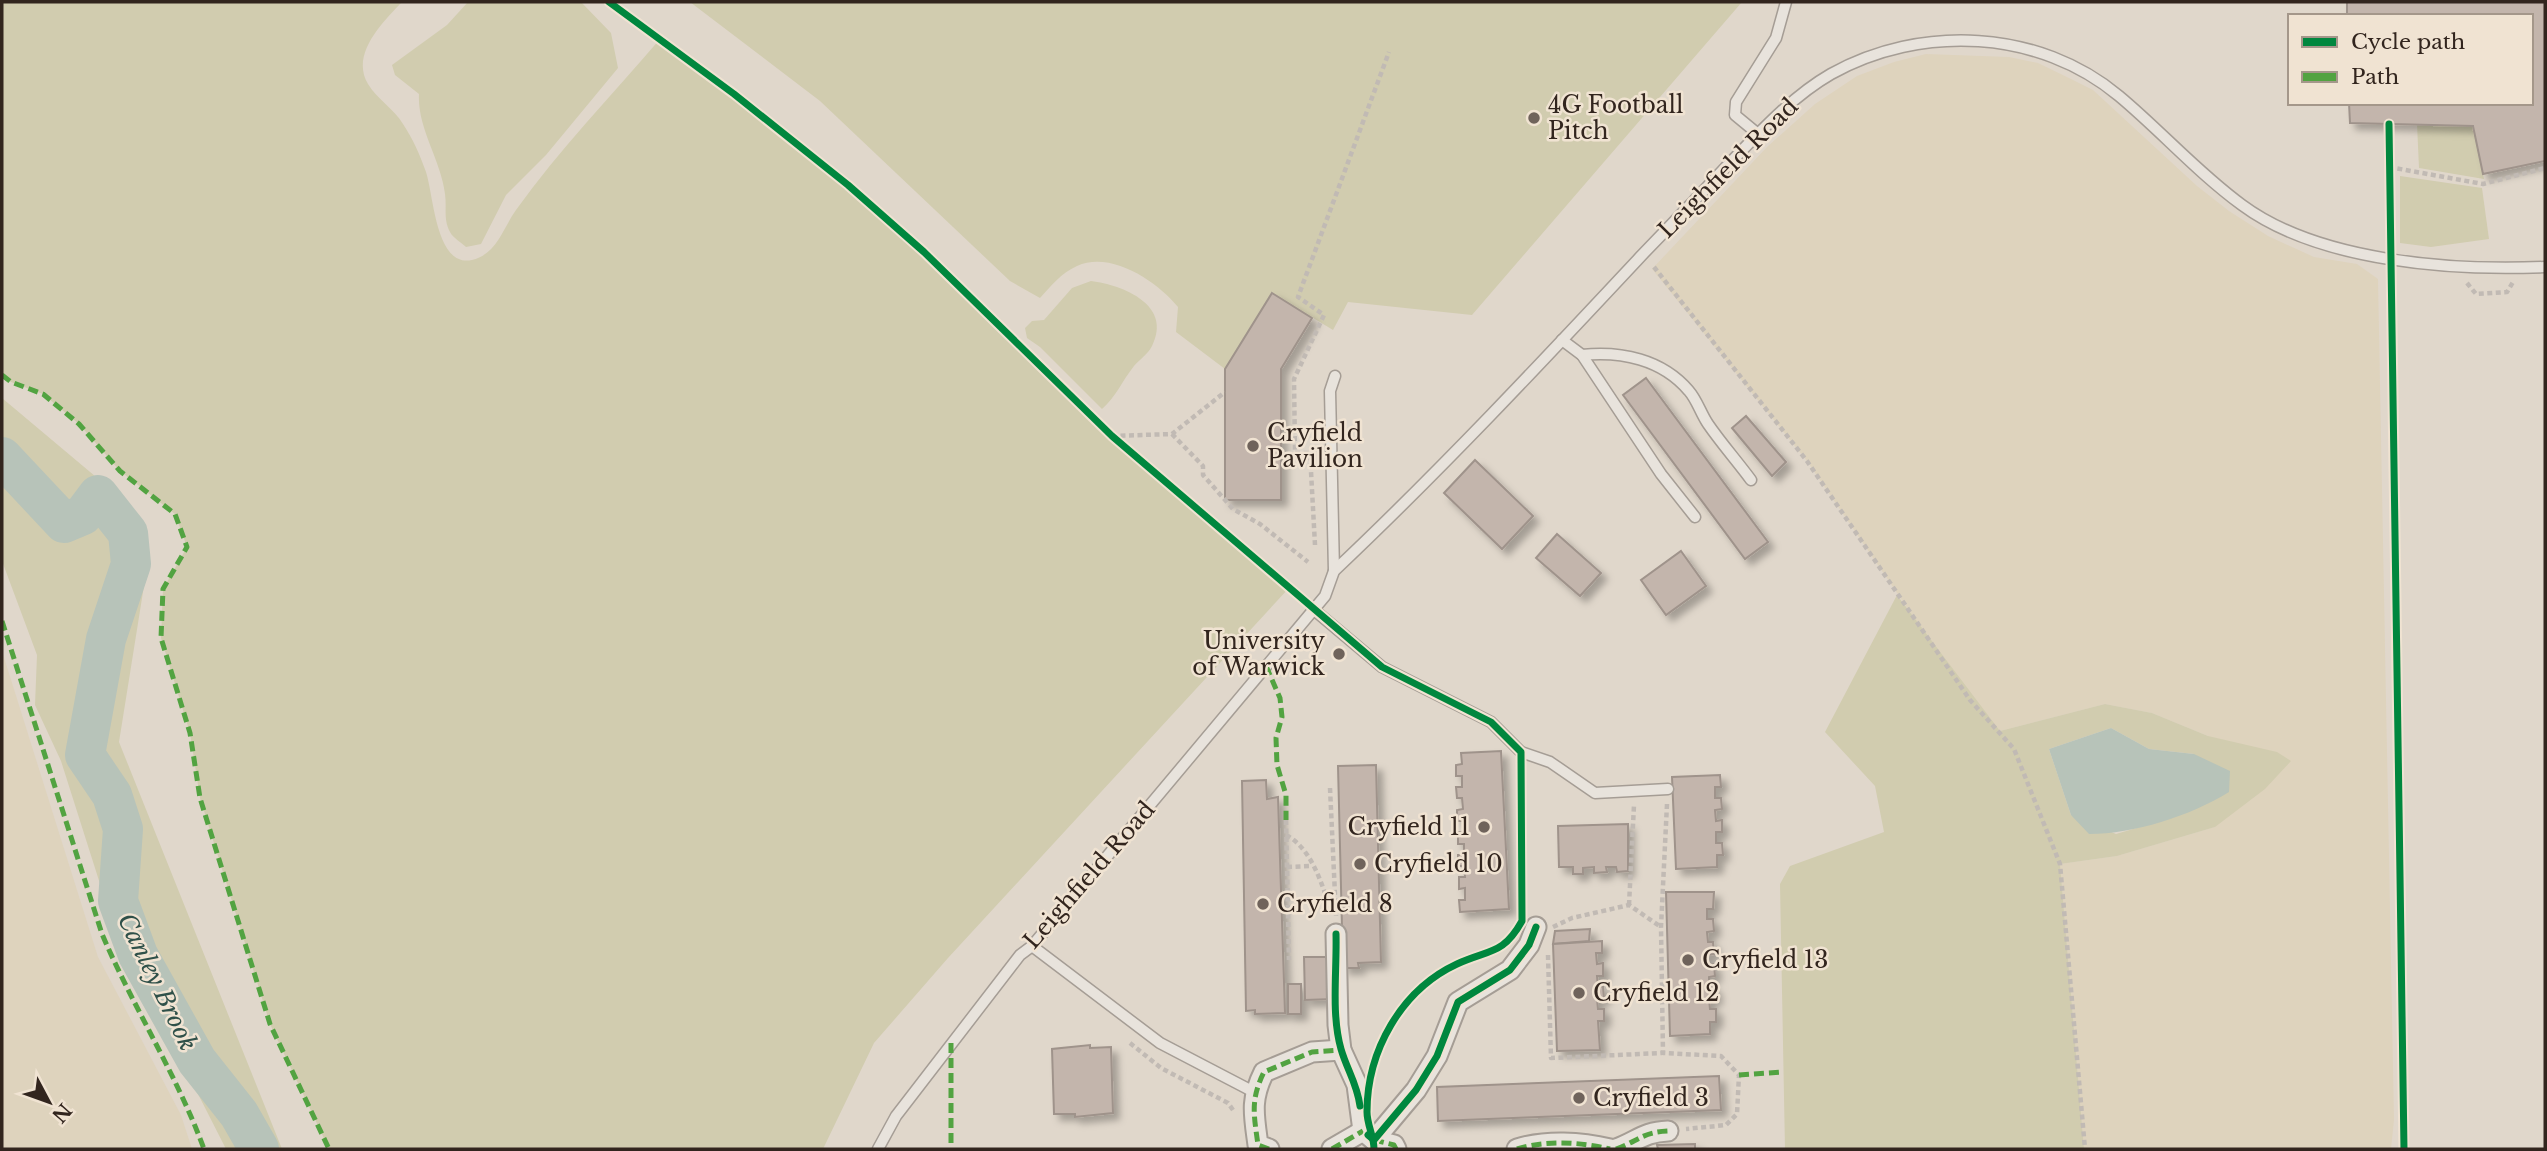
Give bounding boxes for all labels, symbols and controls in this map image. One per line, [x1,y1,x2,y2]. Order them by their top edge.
legend [2288,14,2533,105]
text: Cycle path [2351,29,2465,55]
text: Path [2351,64,2399,90]
place label: 4G Football Pitch [1548,91,1684,145]
street label: Leighfield Road [1652,92,1804,244]
marker: 4G Football Pitch [1526,110,1542,126]
place label: Cryfield Pavilion [1267,419,1363,473]
marker: Cryfield Pavilion [1245,438,1261,454]
place label: University of Warwick [1192,627,1326,681]
marker: University of Warwick [1331,646,1347,662]
street label: Leighfield Road [1017,796,1161,954]
place label: Cryfield 11 [1348,813,1470,841]
marker: Cryfield 11 [1476,819,1492,835]
place label: Cryfield 10 [1374,850,1503,878]
marker: Cryfield 10 [1352,856,1368,872]
place label: Cryfield 8 [1277,890,1393,918]
marker: Cryfield 8 [1255,896,1271,912]
water label: Canley Brook [112,908,203,1055]
place label: Cryfield 13 [1702,946,1828,974]
marker: Cryfield 13 [1680,952,1696,968]
place label: Cryfield 12 [1593,979,1719,1007]
marker: Cryfield 12 [1571,985,1587,1001]
north arrow [14,1067,84,1137]
place label: Cryfield 3 [1593,1084,1709,1112]
marker: Cryfield 3 [1571,1090,1587,1106]
text: N [47,1099,76,1127]

